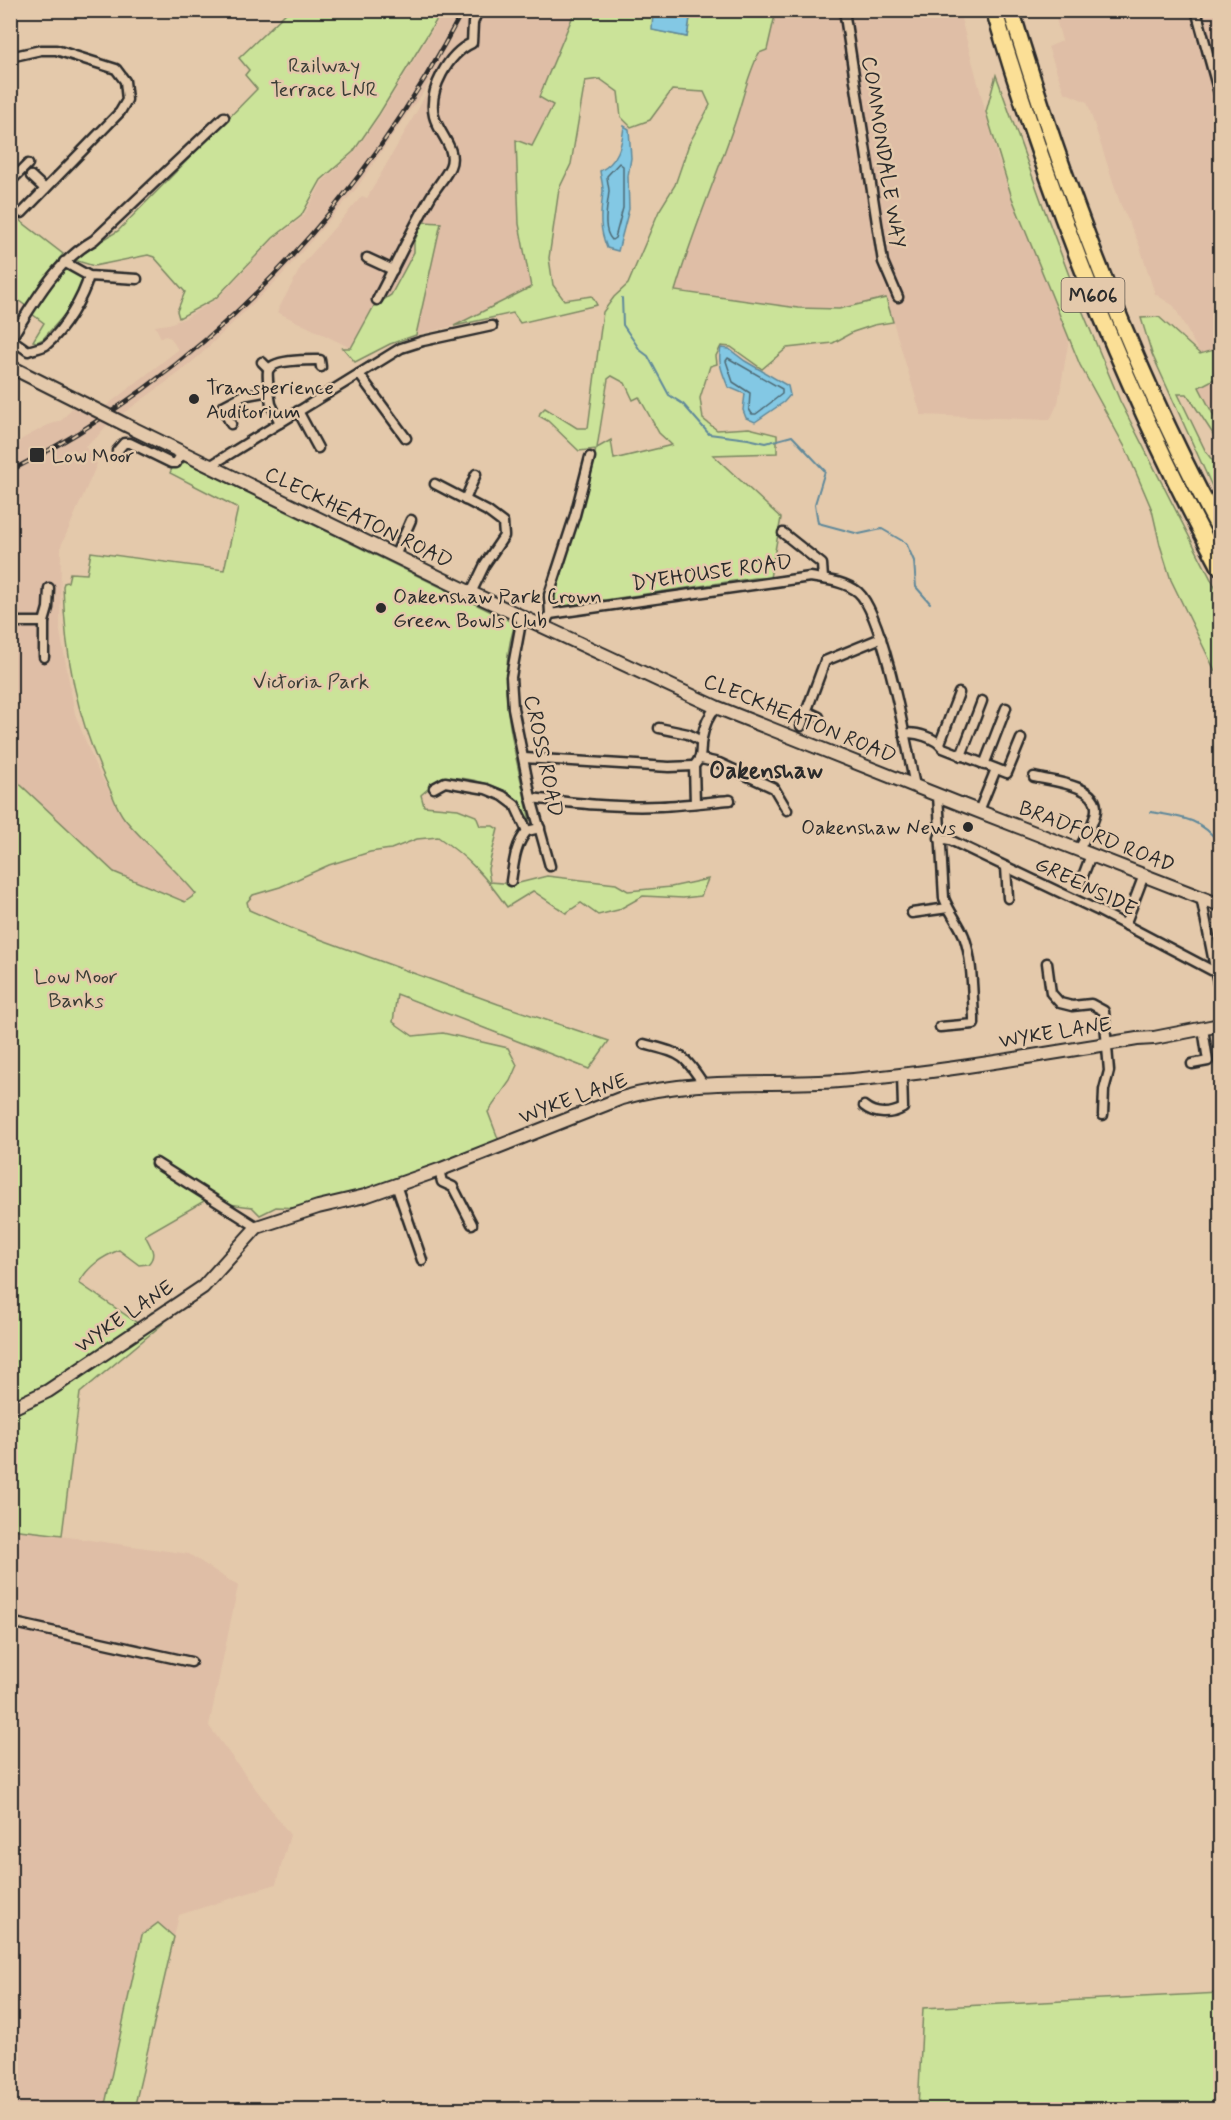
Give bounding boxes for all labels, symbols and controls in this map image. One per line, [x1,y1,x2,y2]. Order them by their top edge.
park label: Railway Terrace LNR [270,52,378,104]
street label: COMMONDALE WAY [854,54,912,251]
road number: M606 [1062,278,1124,312]
place label: Transperience Auditorium [206,374,334,426]
marker: Transperience Auditorium [187,392,201,406]
place label: Low Moor [51,442,135,470]
marker: Low Moor [28,446,46,464]
street label: CLECKHEATON ROAD [260,460,457,576]
street label: DYEHOUSE ROAD [630,548,794,598]
place label: Oakenshaw Park Crown Green Bowls Club [393,583,602,635]
marker: Oakenshaw Park Crown Green Bowls Club [374,601,388,615]
street label: CLECKHEATON ROAD [699,667,900,770]
park label: Victoria Park [253,668,369,696]
street label: CROSS ROAD [516,693,570,820]
district label: Oakenshaw [709,756,823,787]
street label: BRADFORD ROAD [1015,794,1179,880]
place label: Oakenshaw News [801,814,956,842]
marker: Oakenshaw News [961,820,975,834]
street label: GREENSIDE [1030,850,1141,924]
park label: Low Moor Banks [34,963,118,1015]
street label: WYKE LANE [997,1010,1113,1056]
street label: WYKE LANE [515,1066,631,1132]
street label: WYKE LANE [70,1273,179,1360]

